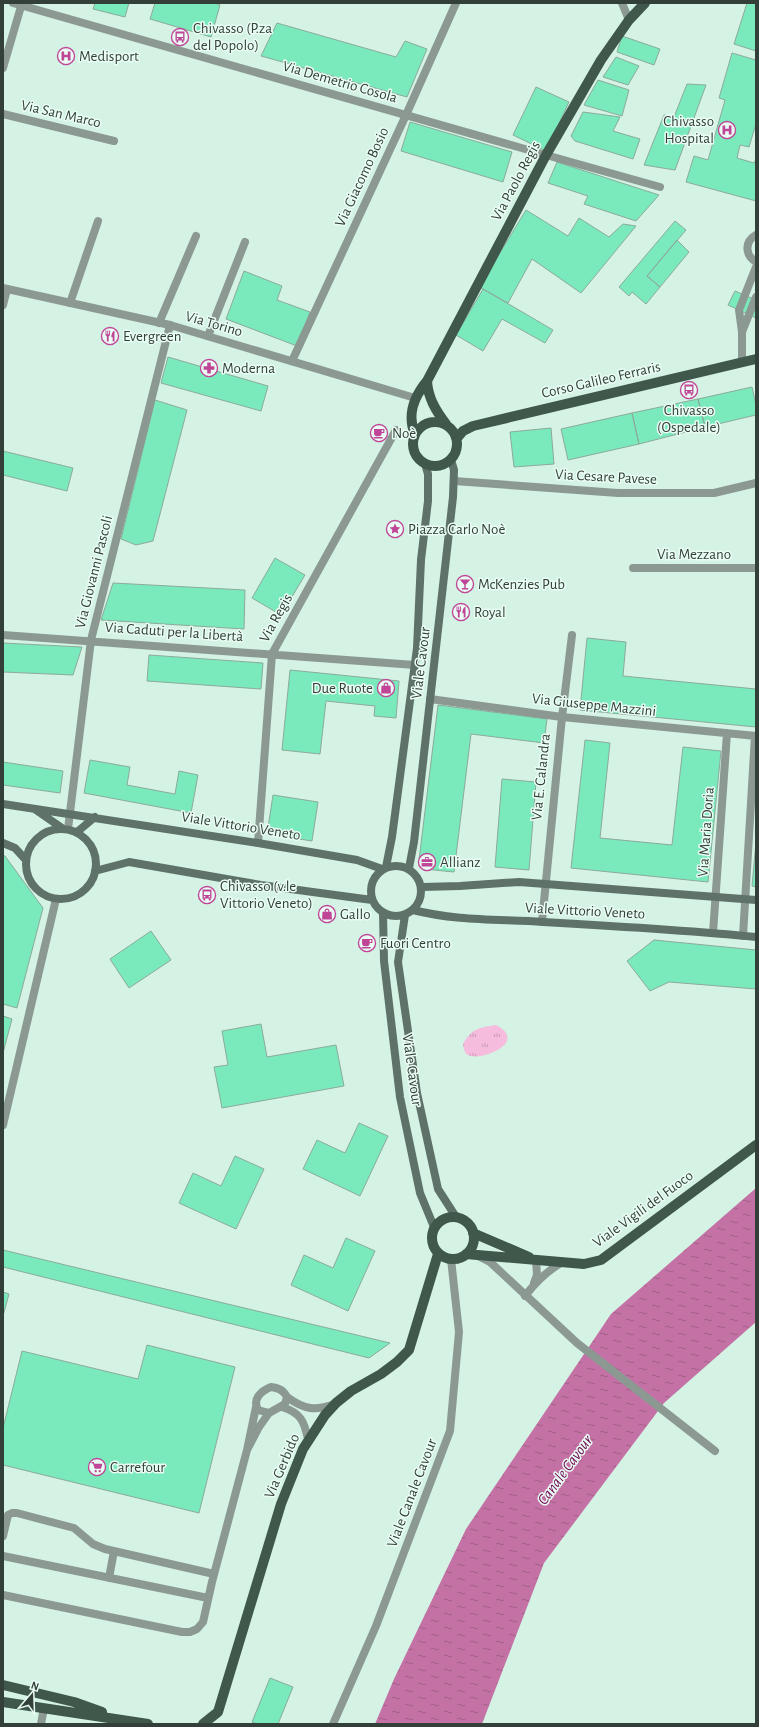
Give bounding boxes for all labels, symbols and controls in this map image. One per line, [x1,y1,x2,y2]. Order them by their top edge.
place label: Chivasso (P.za del Popolo) [193,21,272,53]
bus stop icon: Chivasso (P.za del Popolo) [170,27,190,47]
hospital icon: Medisport [56,46,76,66]
place label: Medisport [79,49,139,64]
street label: Via Demetrio Cosola [281,58,399,106]
street label: Via San Marco [20,98,102,130]
place label: Chivasso Hospital [663,114,714,146]
hospital icon: Chivasso Hospital [717,120,737,140]
street label: Via Giacomo Bosio [332,125,392,229]
street label: Via Paolo Regis [489,139,543,223]
street label: Via Torino [184,309,244,339]
restaurant icon: Evergreen [100,326,120,346]
place label: Evergreen [123,329,181,344]
pharmacy icon: Moderna [199,358,219,378]
street label: Corso Galileo Ferraris [540,359,662,401]
place label: Moderna [222,361,275,376]
bus stop icon: Chivasso (Ospedale) [679,380,699,400]
place label: Chivasso (Ospedale) [657,403,721,435]
cafe icon: Noè [369,423,389,443]
place label: Noè [392,426,416,441]
street label: Via Cesare Pavese [555,467,657,487]
street label: Via Giovanni Pascoli [73,514,115,630]
place icon: Piazza Carlo Noè [385,519,405,539]
place label: Piazza Carlo Noè [408,522,505,537]
street label: Via Mezzano [657,547,731,562]
bar icon: McKenzies Pub [455,574,475,594]
place label: McKenzies Pub [478,577,565,592]
street label: Via Regis [257,591,295,645]
restaurant icon: Royal [451,602,471,622]
place label: Royal [474,605,506,620]
street label: Via Caduti per la Libertà [104,620,244,644]
street label: Viale Cavour [409,626,433,700]
shop icon: Due Ruote [376,678,396,698]
place label: Due Ruote [312,681,373,696]
street label: Via Giuseppe Mazzini [531,691,657,719]
street label: Via E. Calandra [529,733,553,821]
street label: Via Maria Doria [695,786,717,877]
street label: Viale Vittorio Veneto [180,809,302,843]
office icon: Allianz [417,852,437,872]
place label: Allianz [440,855,480,870]
place label: Chivasso (v.le Vittorio Veneto) [220,879,313,911]
bus stop icon: Chivasso (v.le Vittorio Veneto) [197,885,217,905]
street label: Viale Vittorio Veneto [524,900,646,922]
shop icon: Gallo [317,904,337,924]
place label: Gallo [340,907,371,922]
cafe icon: Fuori Centro [357,933,377,953]
place label: Fuori Centro [380,936,451,951]
street label: Viale Cavour [400,1033,424,1107]
street label: Viale Vigili del Fuoco [590,1168,696,1250]
street label: Via Gerbido [262,1432,302,1500]
water label: Canale Cavour [535,1432,596,1508]
street label: Viale Canale Cavour [384,1437,440,1549]
supermarket icon: Carrefour [87,1457,107,1477]
place label: Carrefour [110,1460,165,1475]
north arrow [12,1675,52,1715]
text: N [30,1680,41,1692]

